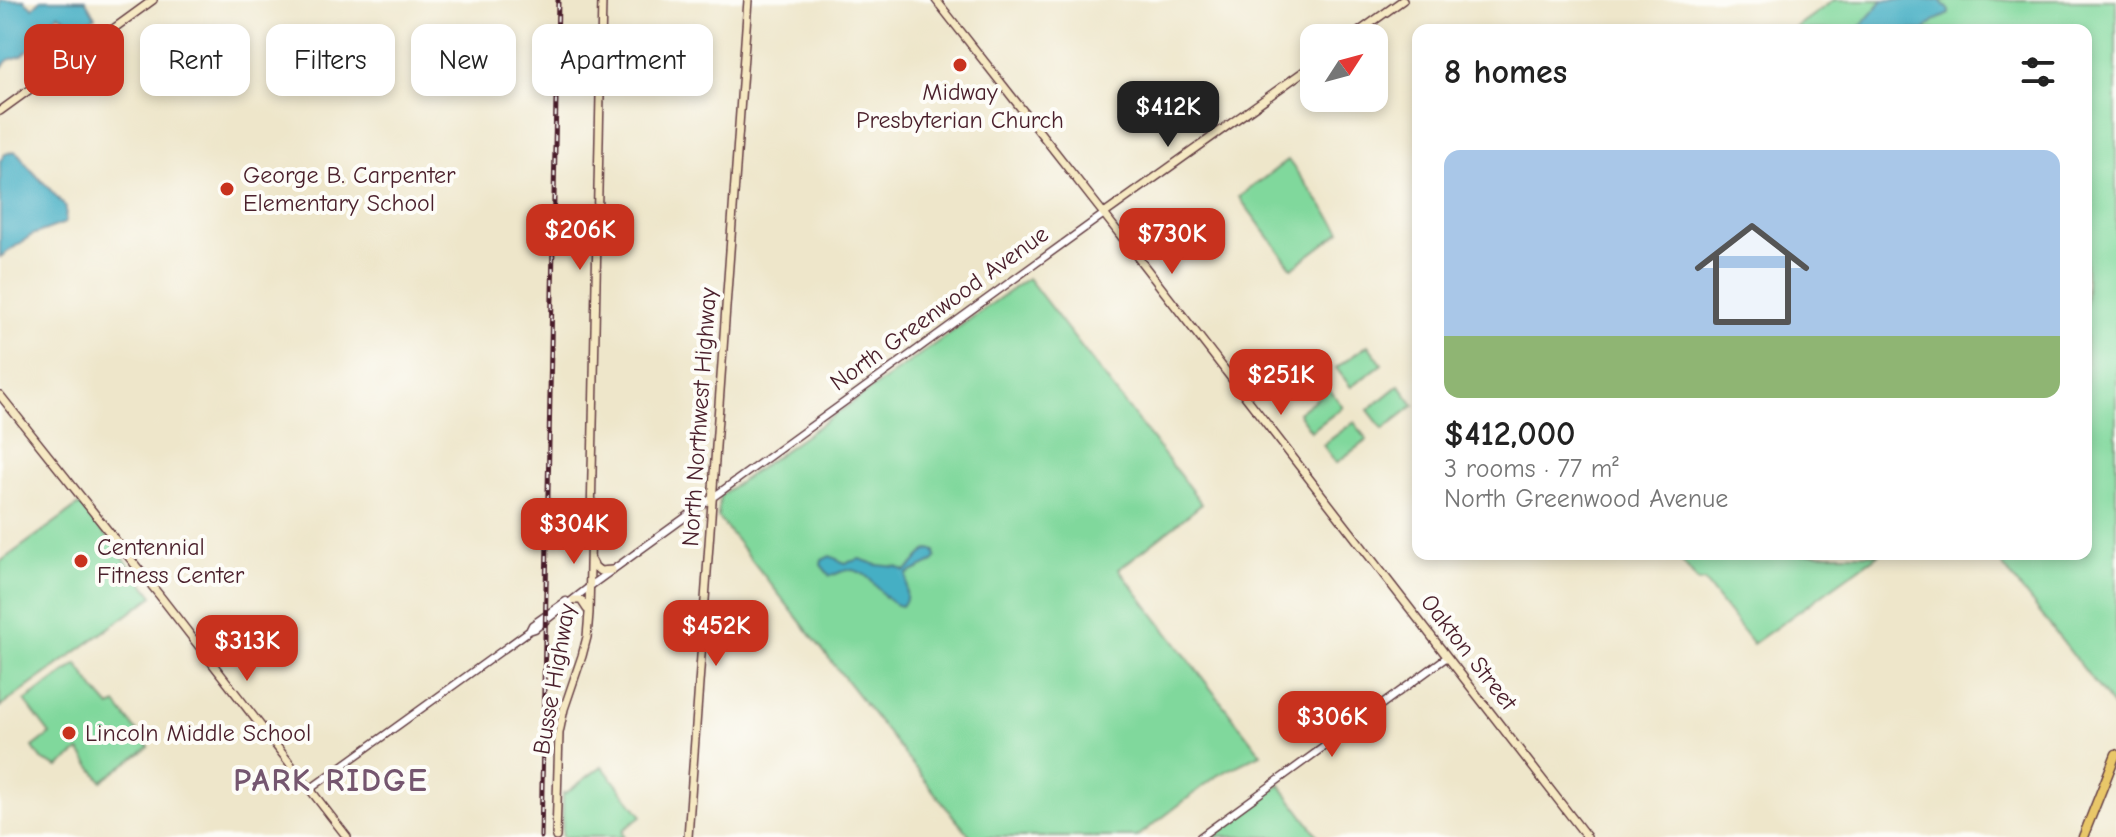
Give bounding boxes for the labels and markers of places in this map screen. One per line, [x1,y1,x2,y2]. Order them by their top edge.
marker: Midway Presbyterian Church [951,56,969,74]
place label: Midway Presbyterian Church [856,78,1064,134]
pin: $412K [1112,81,1224,149]
place label: George B. Carpenter Elementary School [243,161,456,217]
marker: George B. Carpenter Elementary School [218,180,236,198]
pin: $206K [524,204,636,272]
pin: $730K [1116,208,1228,276]
pin: $251K [1225,349,1337,417]
pin: $304K [518,498,630,566]
place label: Centennial Fitness Center [97,533,245,589]
marker: Centennial Fitness Center [72,552,90,570]
pin: $452K [660,600,772,668]
pin: $313K [191,615,303,683]
pin: $306K [1276,691,1388,759]
place label: Lincoln Middle School [85,719,311,747]
marker: Lincoln Middle School [60,724,78,742]

